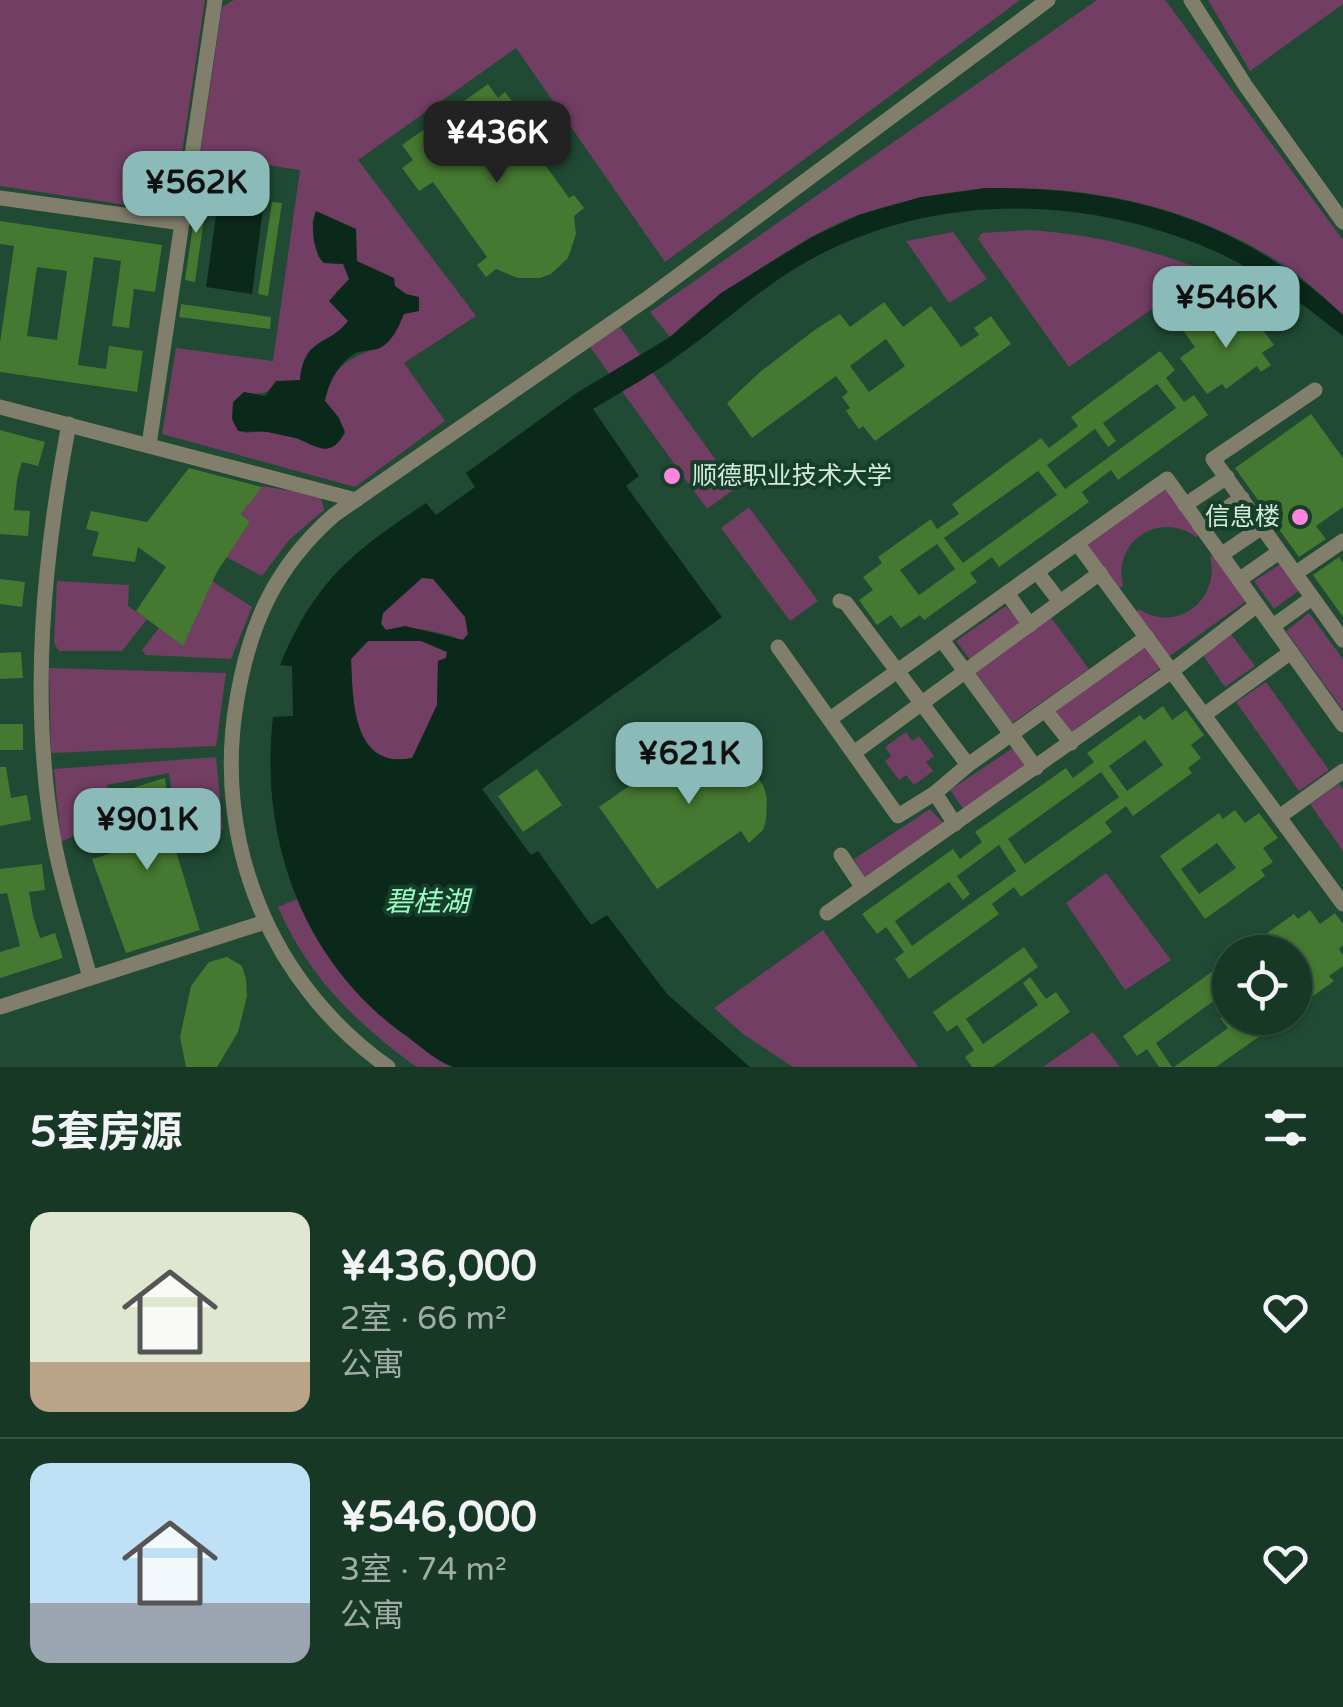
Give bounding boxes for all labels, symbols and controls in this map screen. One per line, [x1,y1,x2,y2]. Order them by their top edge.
pin: ¥436K [427,101,567,186]
text: ¥436K [446,114,548,152]
pin: ¥562K [126,151,266,236]
text: ¥562K [145,164,247,202]
pin: ¥546K [1156,266,1296,351]
text: ¥546K [1175,279,1277,317]
place label: 顺德职业技术大学 [692,461,892,491]
marker: 顺德职业技术大学 [661,465,683,487]
place label: 信息楼 [1205,502,1280,532]
marker: 信息楼 [1289,506,1311,528]
pin: ¥621K [619,722,759,807]
text: ¥621K [638,735,740,773]
pin: ¥901K [77,788,217,873]
text: ¥901K [96,801,198,839]
water label: 碧桂湖 [385,885,473,919]
map controls [1212,935,1312,1035]
button: locate [1212,935,1312,1035]
icon: filters [1258,1100,1313,1155]
text: 5套房源 [30,1107,182,1158]
text: ¥436,000 [340,1241,537,1292]
icon: home [110,1252,230,1372]
icon: heart [1258,1285,1313,1340]
text: 2室 · 66 m² [340,1300,507,1338]
text: 公寓 [340,1346,404,1384]
text: ¥546,000 [340,1492,537,1543]
icon: home [110,1503,230,1623]
icon: heart [1258,1536,1313,1591]
text: 3室 · 74 m² [340,1551,507,1589]
text: 公寓 [340,1597,404,1635]

